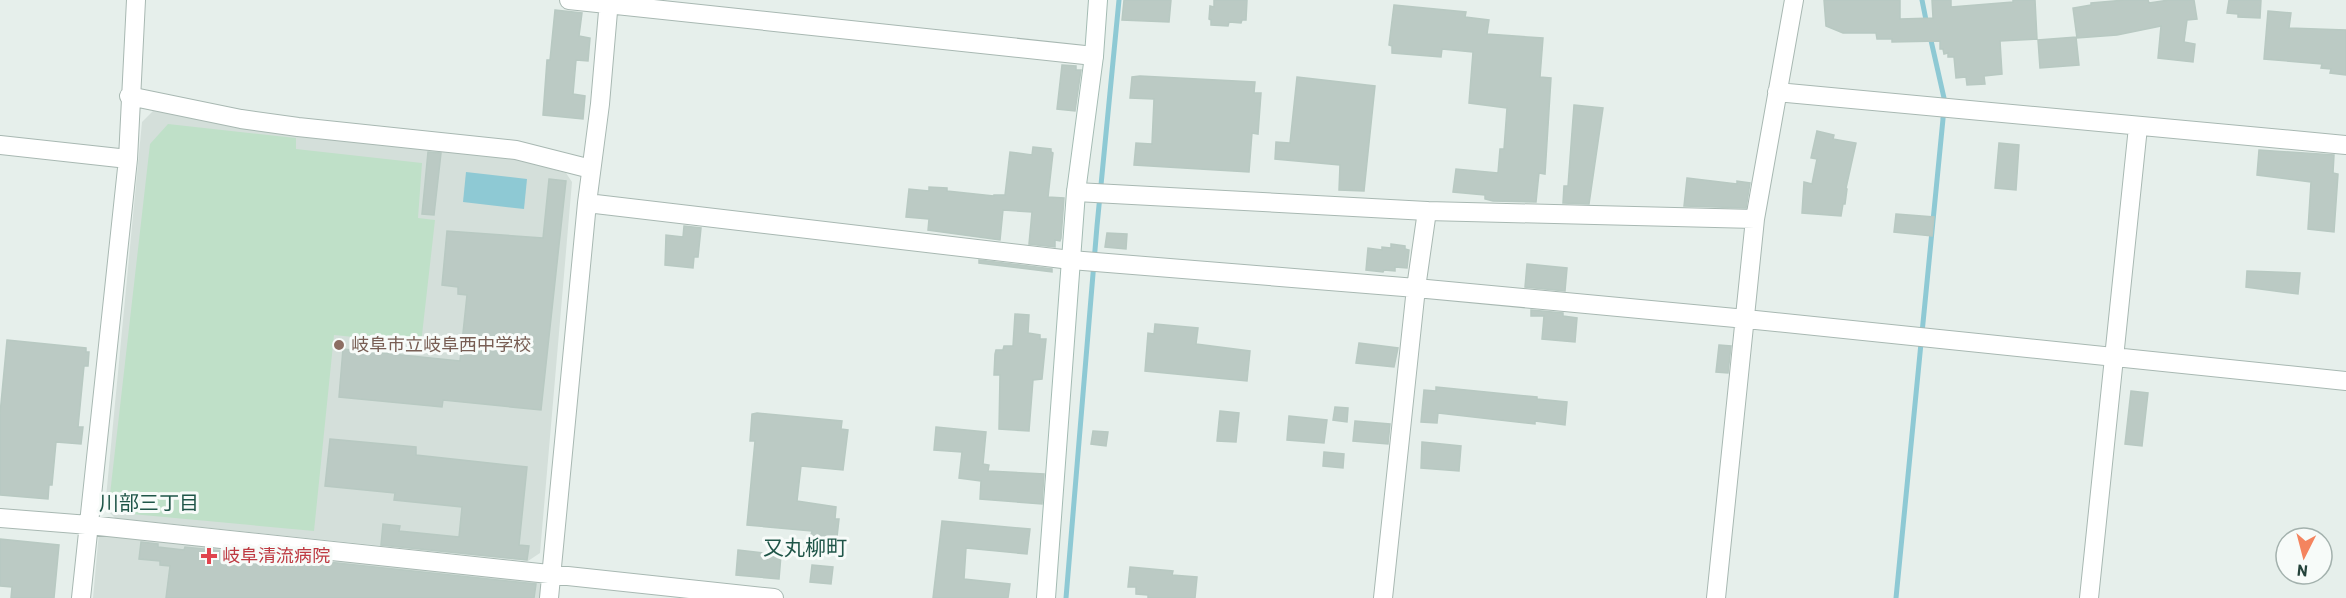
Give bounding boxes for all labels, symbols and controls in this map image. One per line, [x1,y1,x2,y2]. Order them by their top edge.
place label: 岐阜市立岐阜西中学校 [351,333,531,355]
marker: 岐阜市立岐阜西中学校 [332,338,346,352]
district label: 川部三丁目 [99,490,199,514]
north arrow [2274,526,2334,586]
district label: 又丸柳町 [763,534,847,559]
place label: 岐阜清流病院 [222,544,330,566]
marker: 岐阜清流病院 [200,547,218,565]
text: N [2296,561,2309,581]

